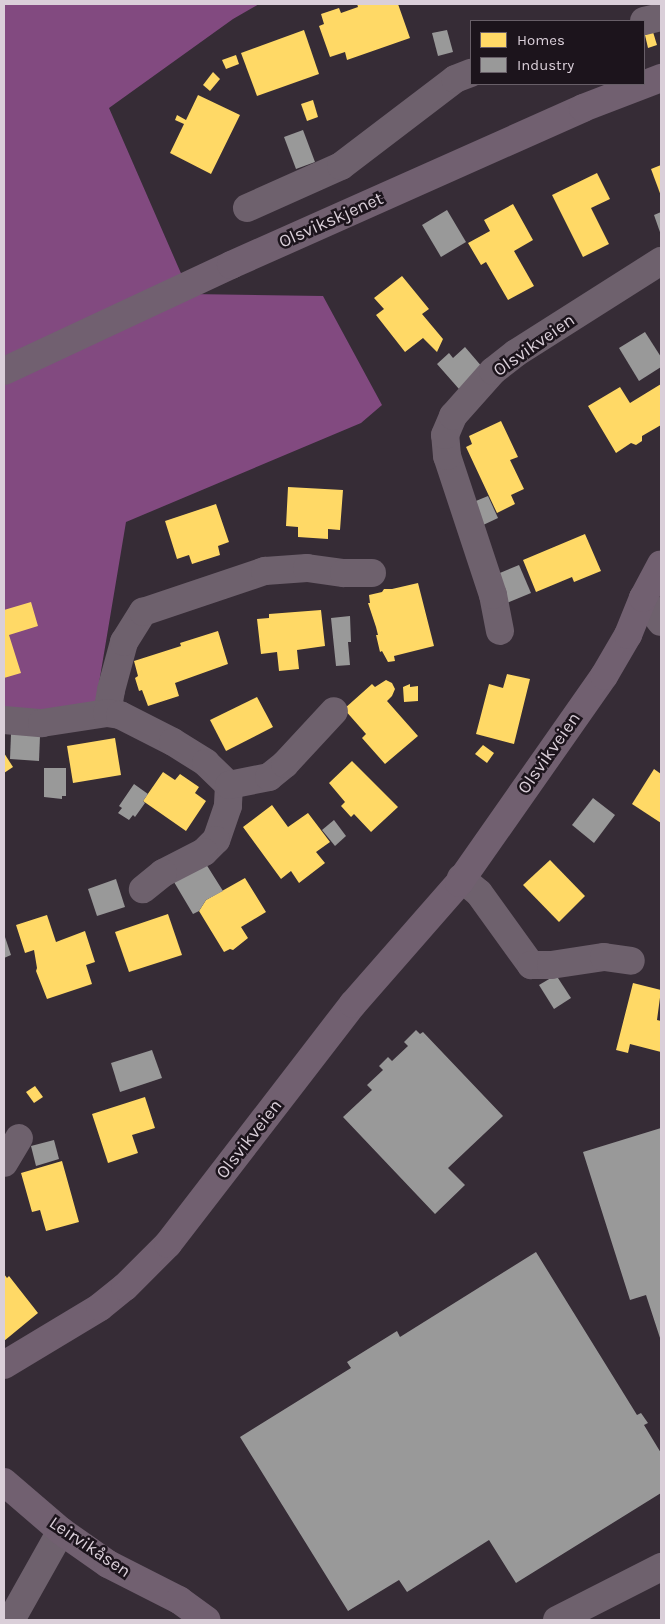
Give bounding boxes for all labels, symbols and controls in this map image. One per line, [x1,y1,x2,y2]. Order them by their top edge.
legend [470,20,645,85]
text: Homes [517,31,565,49]
text: Industry [517,56,574,74]
street label: Olsvikskjenet [275,187,387,253]
street label: Olsvikveien [489,309,579,381]
street label: Olsvikveien [513,708,585,798]
street label: Olsvikveien [211,1095,287,1183]
street label: Leirvikåsen [45,1512,135,1582]

